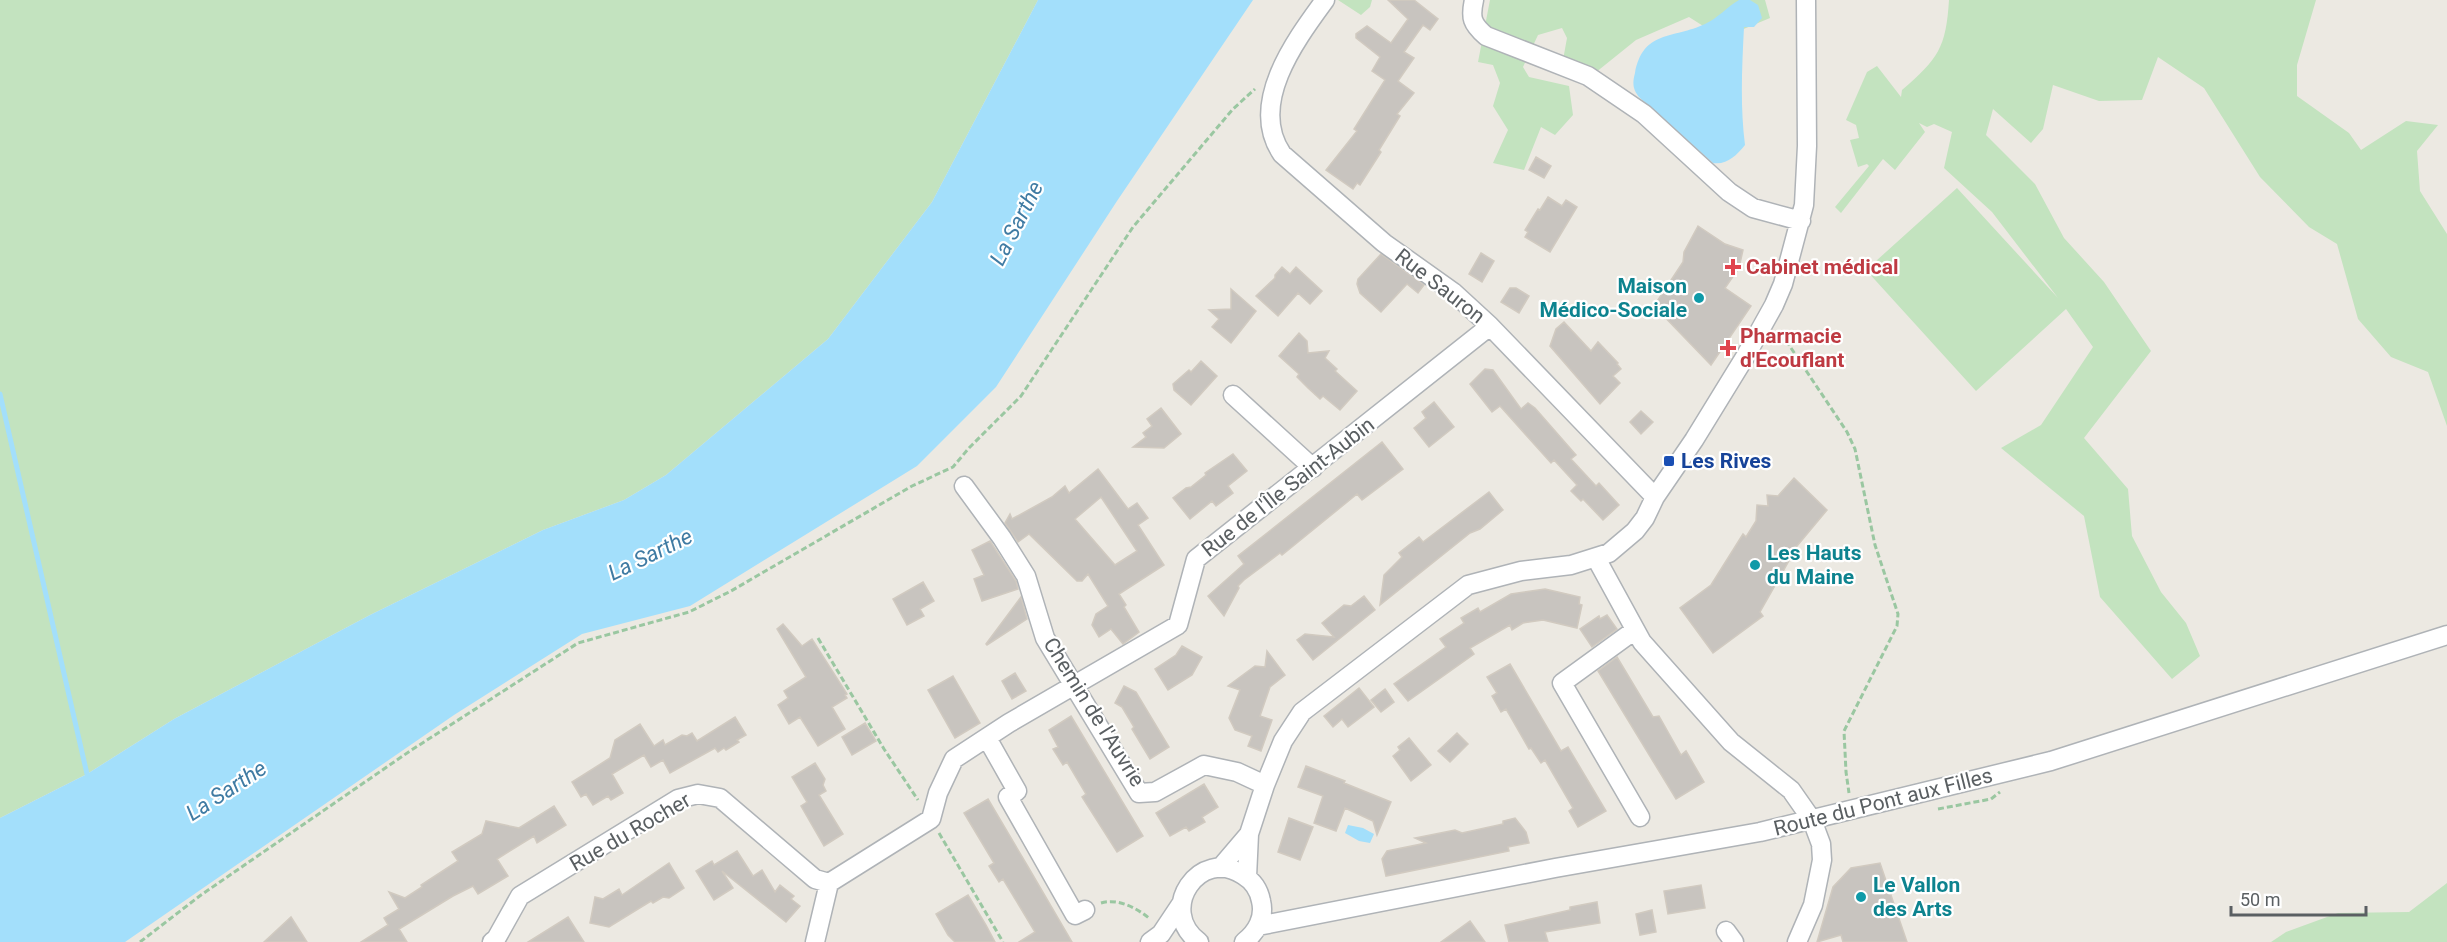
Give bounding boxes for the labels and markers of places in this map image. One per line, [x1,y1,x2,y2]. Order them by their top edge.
place label: Cabinet médical [1746,255,1898,279]
marker: Cabinet médical [1724,258,1742,276]
place label: Maison Médico-Sociale [1539,274,1687,322]
marker: Maison Médico-Sociale [1692,291,1706,305]
place label: Pharmacie d'Ecouflant [1740,324,1844,372]
marker: Pharmacie d'Ecouflant [1721,341,1735,355]
place label: Les Rives [1681,449,1772,473]
marker: Les Rives [1662,454,1676,468]
place label: Les Hauts du Maine [1767,541,1862,589]
marker: Les Hauts du Maine [1748,558,1762,572]
place label: Le Vallon des Arts [1873,873,1960,921]
marker: Le Vallon des Arts [1854,890,1868,904]

